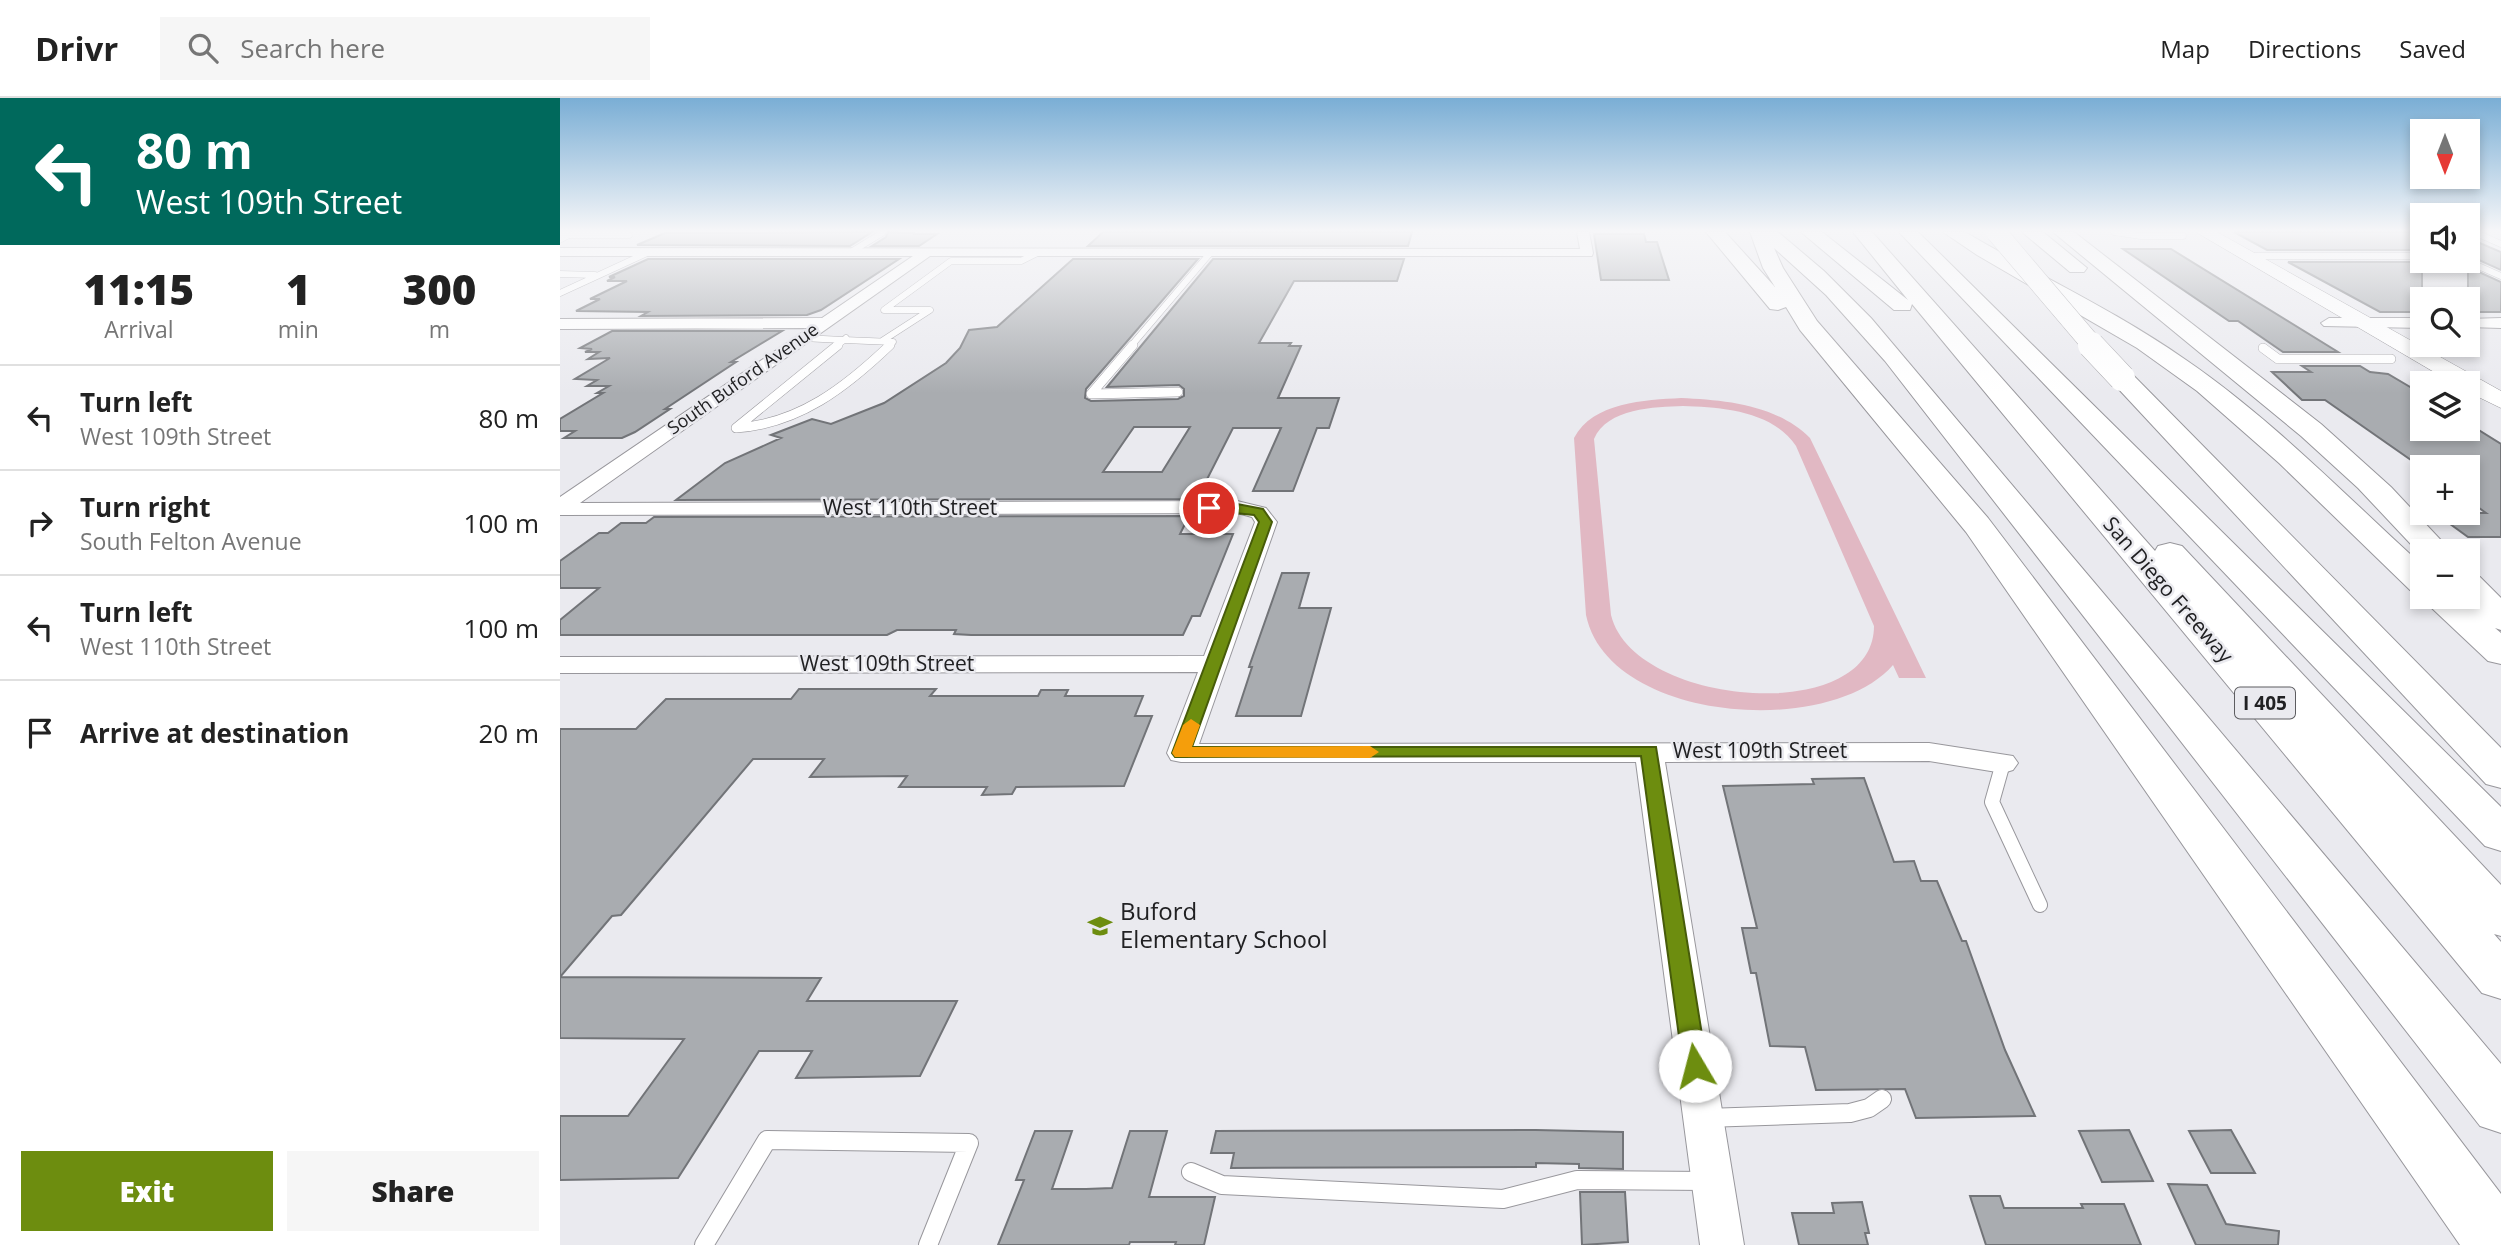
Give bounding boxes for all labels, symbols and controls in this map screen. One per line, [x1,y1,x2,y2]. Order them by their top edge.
search box [160,17,650,80]
text: Drivr [35,26,118,71]
icon: search [184,29,222,67]
text: Search here [240,30,385,66]
text: Map [2160,32,2210,65]
text: Directions [2248,32,2361,65]
text: Saved [2399,32,2466,65]
text: 80 m [136,117,253,183]
north arrow [2410,119,2480,189]
map controls [2410,119,2480,609]
icon: left [21,126,112,217]
text: West 109th Street [136,180,402,223]
button: sound [2410,203,2480,273]
text: 11:15 [84,260,194,317]
text: 1 [286,260,311,317]
text: 300 [403,260,476,317]
button: search [2410,287,2480,357]
text: Arrival [104,313,174,345]
text: min [278,313,319,345]
text: m [429,313,450,345]
street label: South Buford Avenue [662,317,823,439]
button: layers [2410,371,2480,441]
text: Turn left [80,384,192,420]
icon: left [21,399,59,437]
text: 80 m [478,400,539,436]
text: West 109th Street [80,420,271,452]
button: + [2410,455,2480,525]
pin [1179,478,1239,538]
text: Turn right [80,489,211,525]
icon: arrive [1190,489,1228,527]
street label: West 110th Street [823,493,997,521]
icon: right [21,504,59,542]
text: 100 m [464,505,539,541]
street label: San Diego Freeway [2098,510,2240,669]
text: South Felton Avenue [80,525,302,557]
button: − [2410,539,2480,609]
text: Turn left [80,594,192,630]
icon: left [21,609,59,647]
text: 100 m [464,610,539,646]
text: West 110th Street [80,630,271,662]
street label: West 109th Street [800,649,974,677]
road number: I 405 [2235,688,2295,718]
icon: arrive [21,714,59,752]
text: Arrive at destination [80,715,349,751]
text: 20 m [478,715,539,751]
street label: West 109th Street [1673,736,1847,764]
place label: Buford Elementary School [1120,894,1328,955]
school or university icon: Buford Elementary School [1086,912,1114,940]
position arrow [1658,1029,1732,1103]
button: Exit [21,1151,273,1231]
button: Share [287,1151,539,1231]

